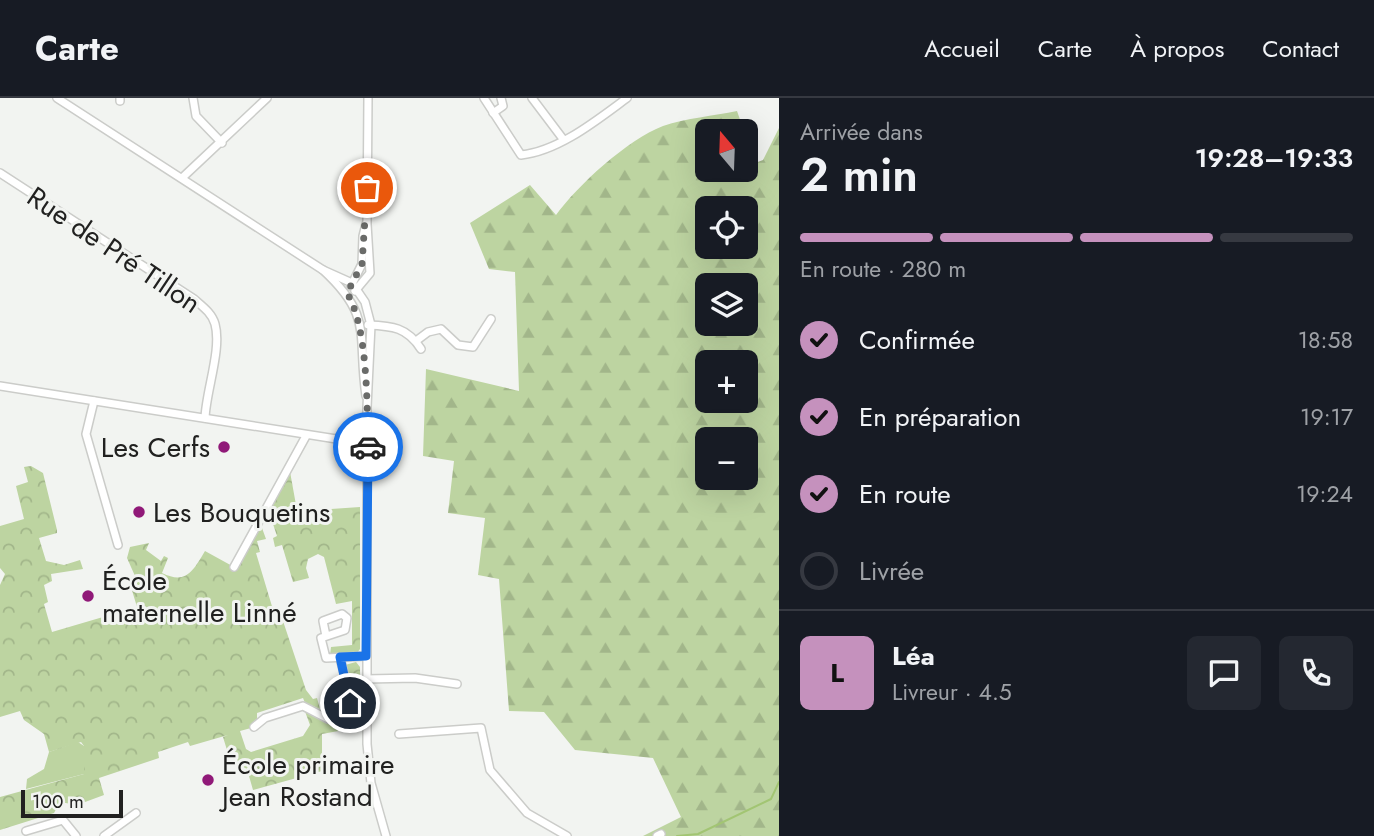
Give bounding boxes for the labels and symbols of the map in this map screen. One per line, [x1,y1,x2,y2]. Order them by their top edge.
north arrow [695,119,758,182]
pin [337,158,397,218]
street label: Rue de Pré Tillon [19,177,209,323]
courier [333,412,403,482]
place label: Les Cerfs [101,427,210,468]
marker: Les Cerfs [216,439,232,455]
place label: Les Bouquetins [153,492,330,533]
marker: Les Bouquetins [131,504,147,520]
place label: École maternelle Linné [102,560,297,633]
marker: École maternelle Linné [80,588,96,604]
pin [320,673,380,733]
place label: École primaire Jean Rostand [218,744,394,817]
marker: École primaire Jean Rostand [200,772,216,788]
scale bar [21,787,122,819]

